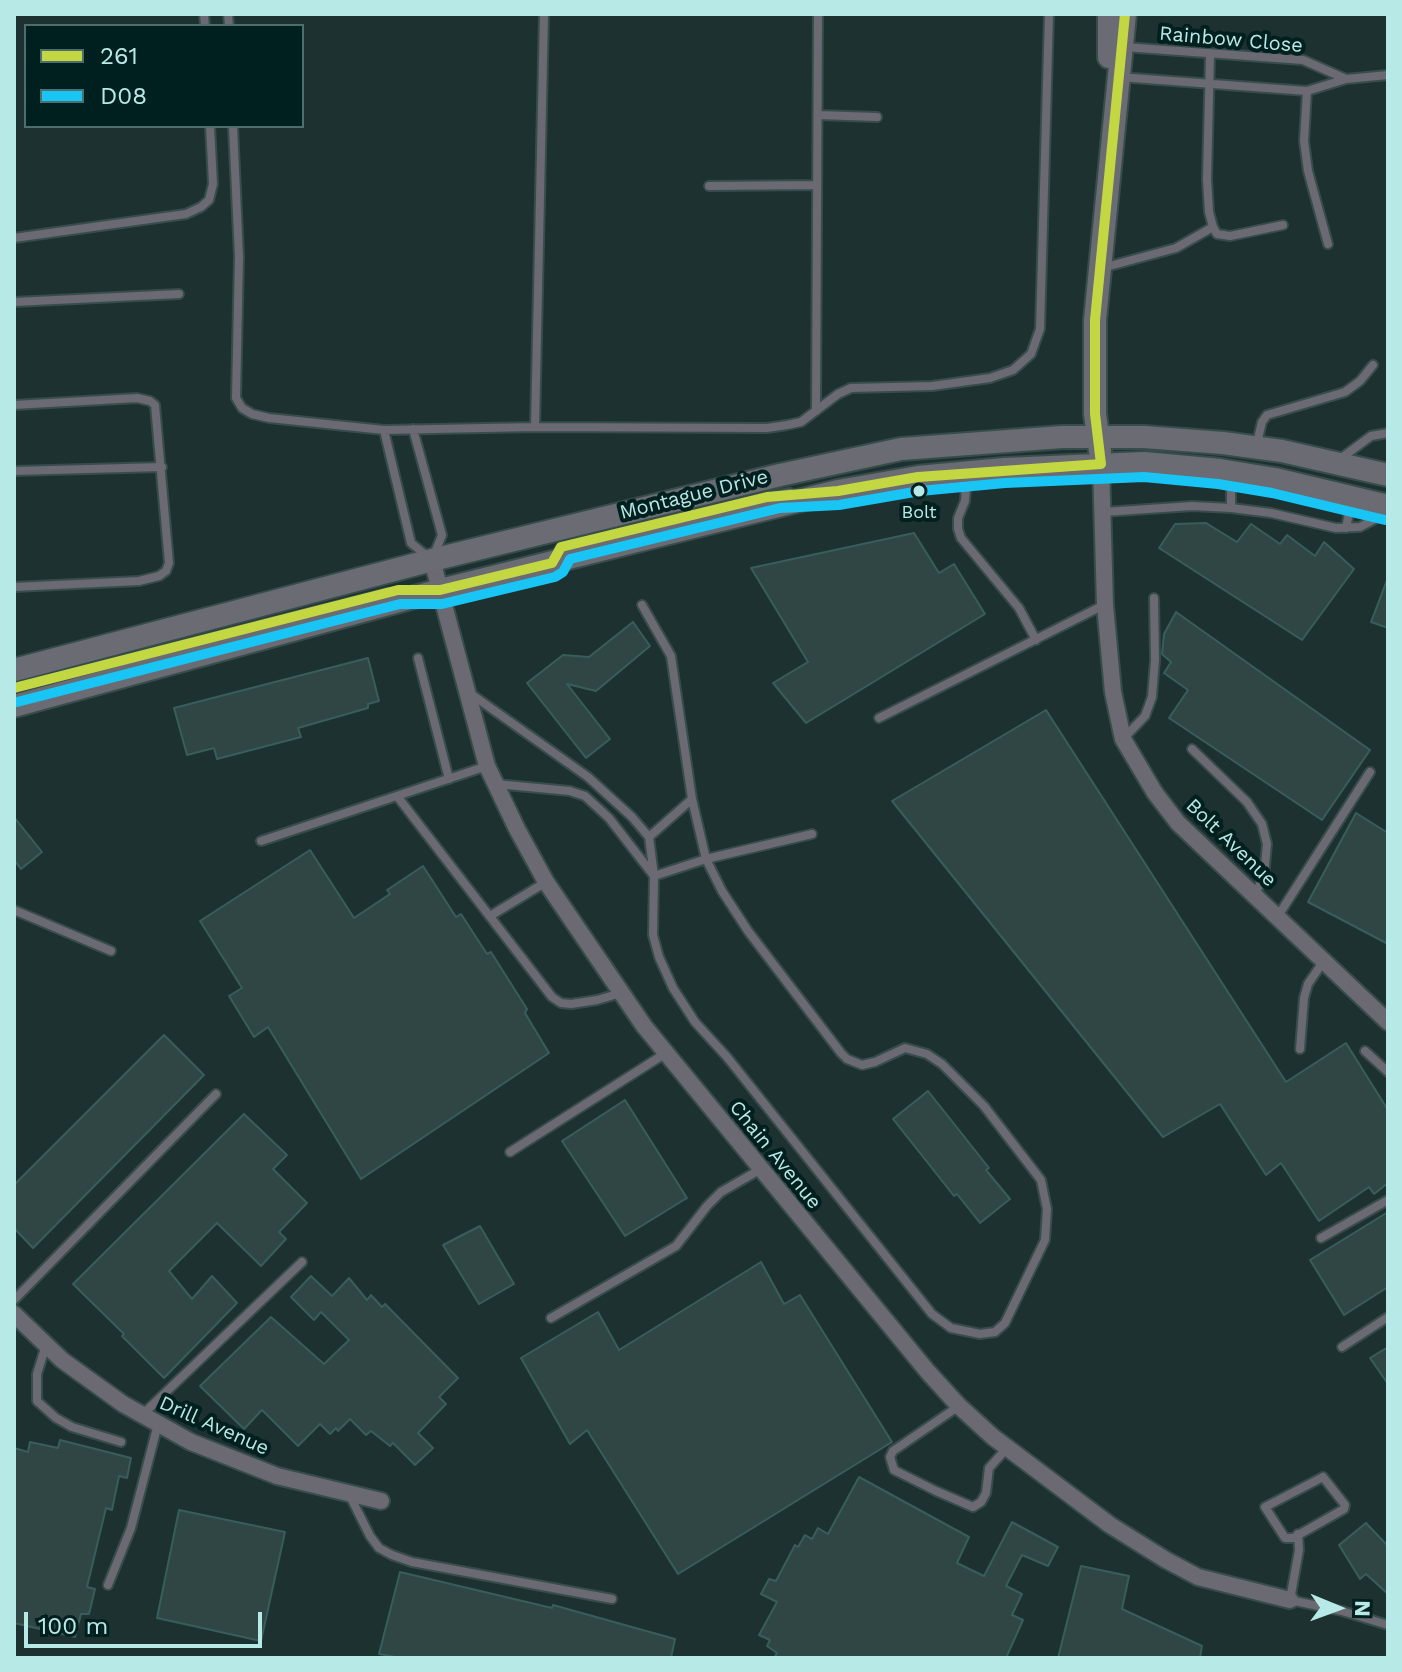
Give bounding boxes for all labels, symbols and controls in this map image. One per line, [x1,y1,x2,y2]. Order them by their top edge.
street label: Rainbow Close [1158,22,1304,58]
legend [24,24,304,128]
text: 261 [100,42,138,70]
text: D08 [100,82,147,110]
street label: Montague Drive [617,465,771,525]
marker: Bolt [911,483,927,499]
place label: Bolt [901,502,937,524]
street label: Bolt Avenue [1181,794,1281,892]
street label: Chain Avenue [724,1096,826,1214]
street label: Drill Avenue [155,1391,273,1461]
north arrow [1298,1568,1378,1648]
scale bar [28,1596,266,1646]
text: N [1350,1600,1375,1617]
text: 100 m [38,1612,108,1640]

